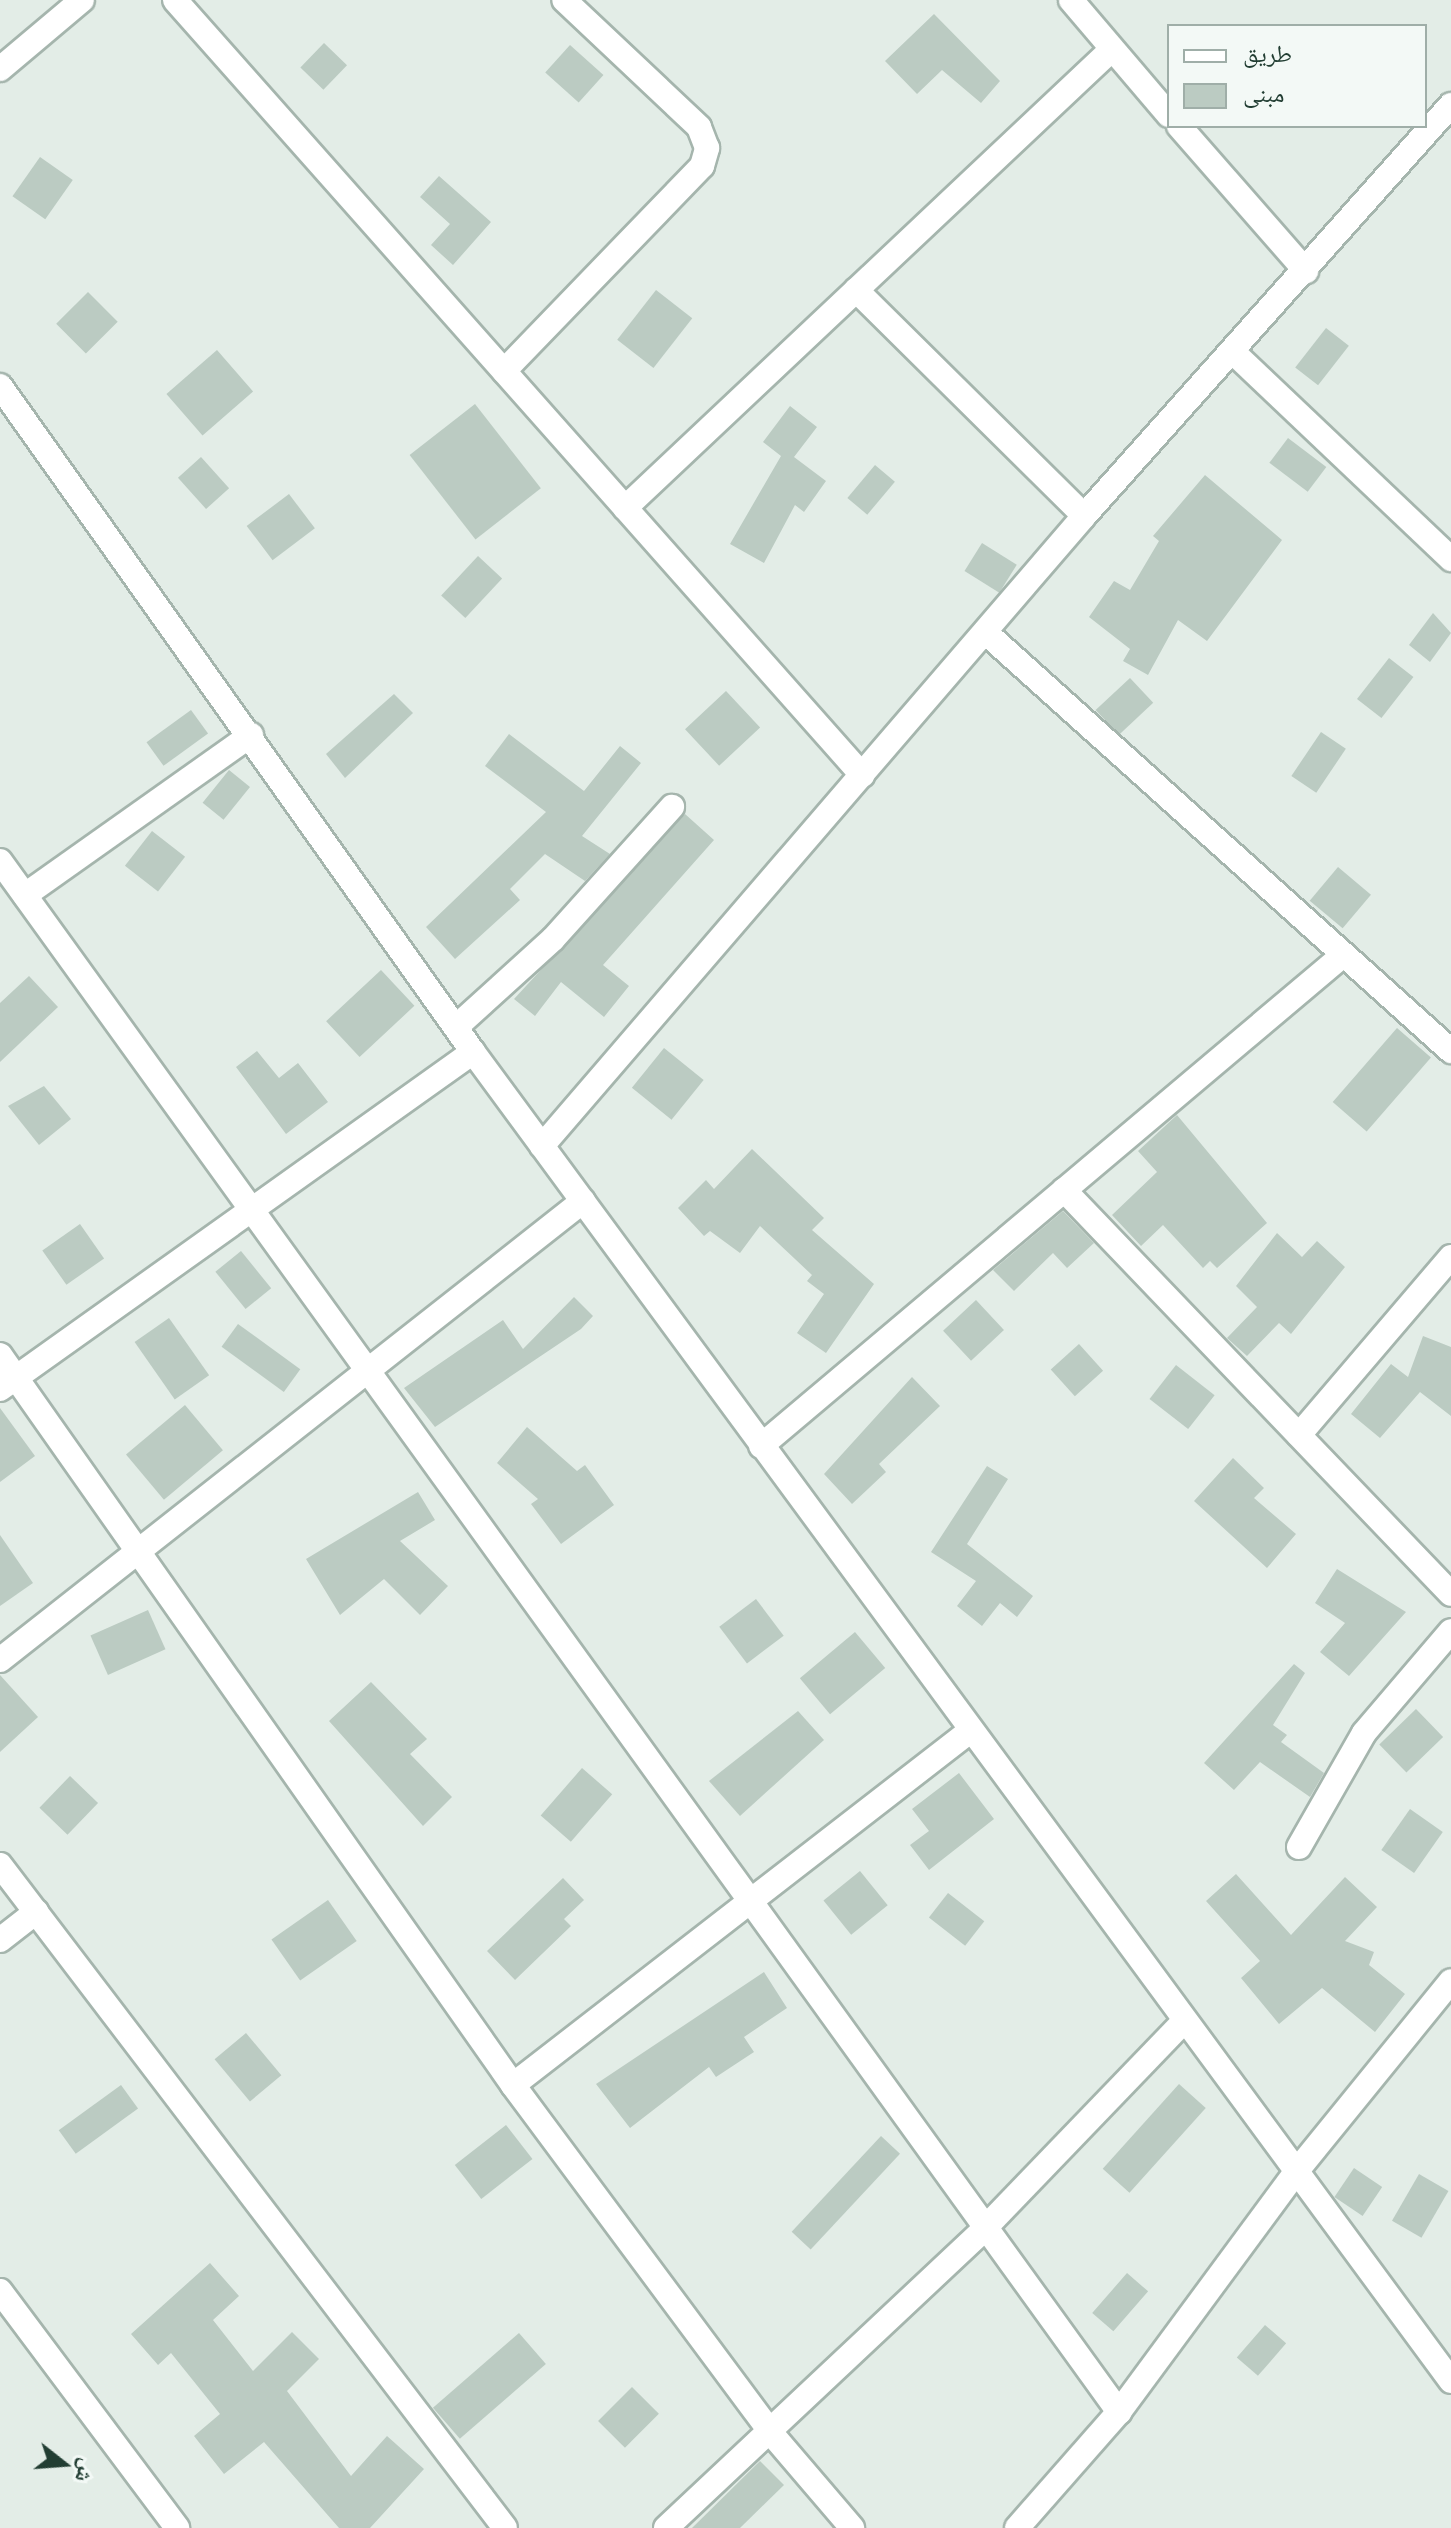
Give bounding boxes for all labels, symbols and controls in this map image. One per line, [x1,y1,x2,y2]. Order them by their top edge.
legend [1167,24,1427,128]
text: طريق [1243,38,1292,67]
text: مبنى [1243,78,1284,107]
north arrow [24,2424,104,2504]
text: ش [71,2456,103,2486]

